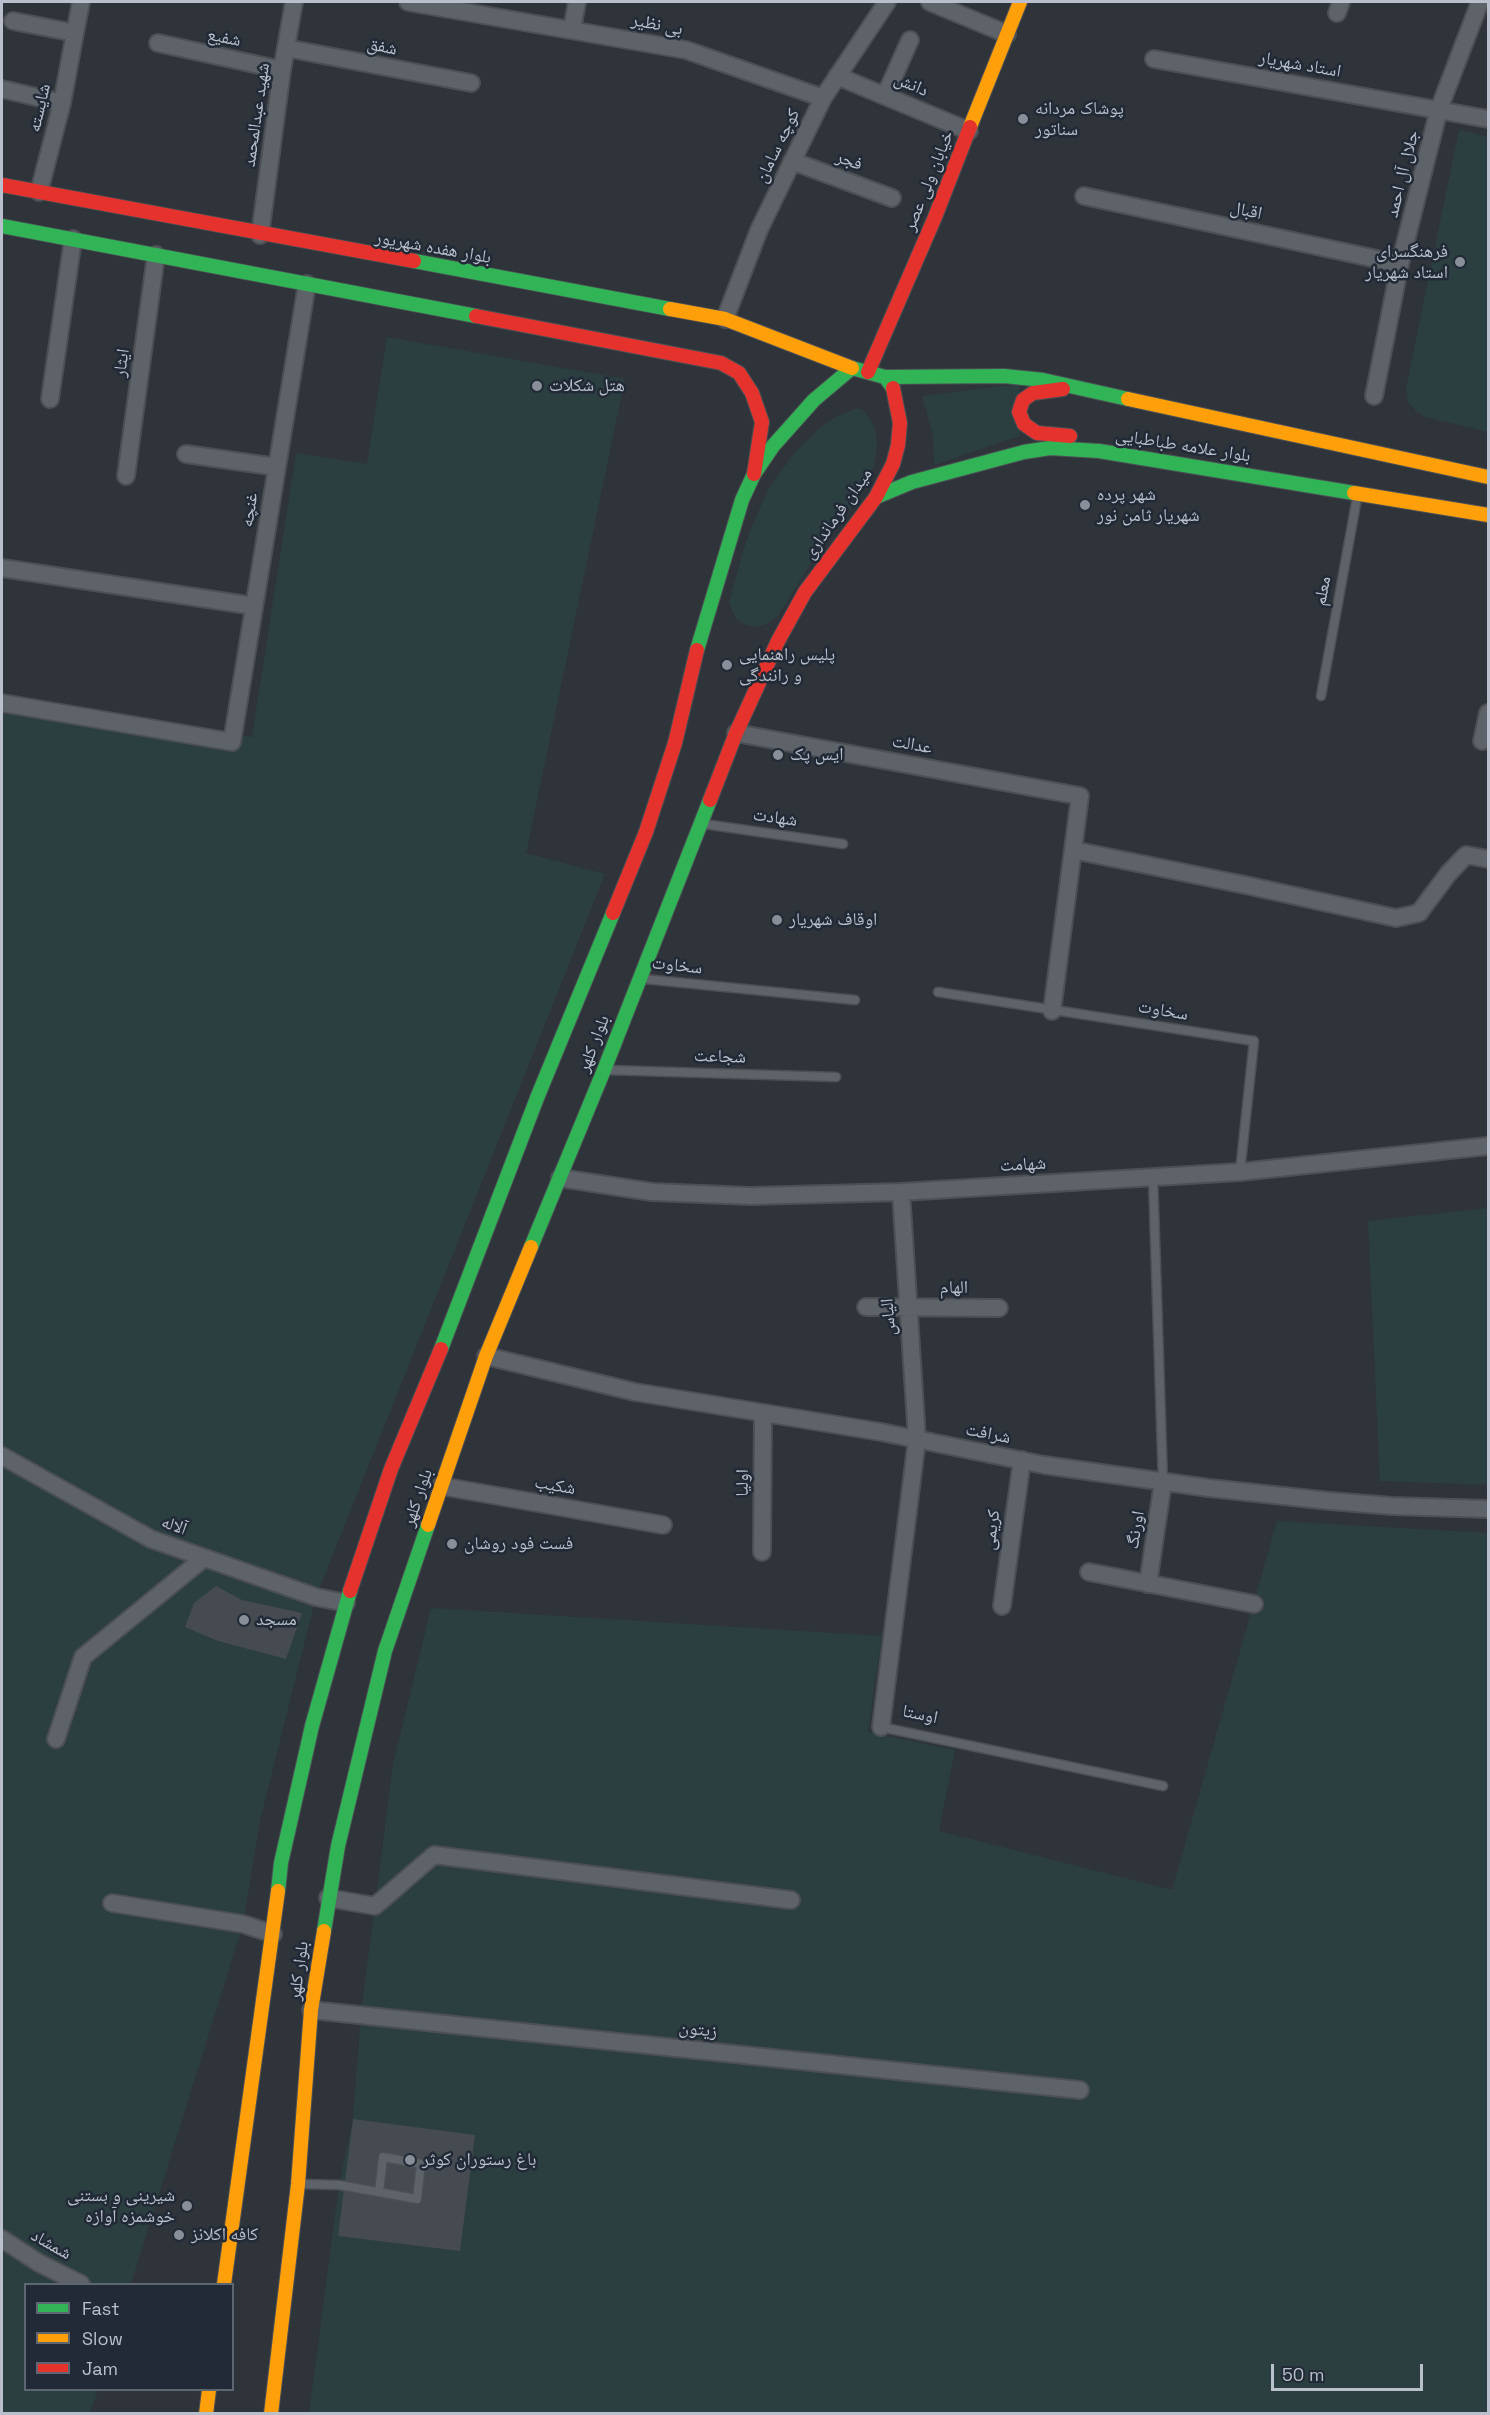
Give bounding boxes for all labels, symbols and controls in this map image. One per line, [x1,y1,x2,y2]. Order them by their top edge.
street label: بی نظیر [629,9,685,41]
street label: شفیع [205,24,243,52]
street label: شفق [365,34,399,60]
street label: استاد شهریار [1257,47,1343,83]
street label: شهید عبدالمحمد [239,62,275,168]
street label: دانش [891,68,931,102]
street label: شایسته [24,82,56,134]
place label: پوشاک مردانه سناتور [1035,98,1124,140]
street label: کوچه سامان [751,105,805,187]
marker: پوشاک مردانه سناتور [1016,112,1030,126]
street label: خیابان ولی عصر [899,127,959,235]
street label: جلال آل احمد [1382,128,1424,220]
street label: فجر [833,146,865,176]
street label: اقبال [1228,197,1264,225]
street label: بلوار هفده شهریور [373,227,493,269]
place label: فرهنگسرای استاد شهریار [1365,241,1448,284]
marker: فرهنگسرای استاد شهریار [1453,255,1467,269]
street label: ایثار [109,347,135,379]
place label: هتل شکلات [549,375,625,397]
marker: هتل شکلات [530,379,544,393]
street label: بلوار علامه طباطبایی [1114,425,1252,467]
street label: میدان فرمانداری [799,464,877,564]
place label: شهر پرده شهریار ثامن نور [1097,484,1200,526]
street label: غنچه [237,491,263,529]
marker: شهر پرده شهریار ثامن نور [1078,498,1092,512]
street label: معلم [1310,574,1336,608]
place label: پلیس راهنمایی و رانندگی [739,644,835,686]
marker: پلیس راهنمایی و رانندگی [720,658,734,672]
street label: عدالت [890,731,934,759]
place label: ایس پک [790,744,844,766]
marker: ایس پک [771,748,785,762]
street label: شهادت [751,804,799,832]
place label: اوقاف شهریار [789,909,877,931]
marker: اوقاف شهریار [770,913,784,927]
street label: سخاوت [651,953,703,979]
street label: سخاوت [1136,996,1190,1026]
street label: بلوار کلهر [573,1012,615,1076]
street label: شجاعت [694,1045,746,1069]
street label: شهامت [999,1153,1047,1177]
street label: الهام [940,1277,968,1299]
street label: الیاس [877,1298,901,1336]
street label: شرافت [964,1419,1012,1449]
street label: بلوار کلهر [398,1466,438,1530]
street label: اولیا [732,1469,754,1497]
street label: شکیب [533,1472,577,1500]
street label: کریمی [978,1508,1006,1552]
street label: اورنگ [1122,1509,1150,1551]
street label: آلاله [158,1511,190,1541]
place label: فست فود روشان [464,1533,573,1555]
marker: فست فود روشان [445,1537,459,1551]
place label: مسجد [256,1609,297,1631]
marker: مسجد [237,1613,251,1627]
street label: اوستا [900,1701,940,1729]
street label: بلوار کلهر [284,1940,314,2002]
street label: زیتون [678,2017,718,2043]
place label: باغ رستوران کوثر [422,2149,536,2171]
marker: باغ رستوران کوثر [403,2153,417,2167]
place label: شیرینی و بستنی خوشمزه آوازه [67,2185,175,2228]
marker: شیرینی و بستنی خوشمزه آوازه [180,2199,194,2213]
place label: کافه اکلانز [191,2224,258,2246]
street label: شمشاد [27,2225,75,2265]
marker: کافه اکلانز [172,2228,186,2242]
legend [24,2283,234,2391]
text: Fast [82,2297,119,2320]
text: Slow [82,2327,123,2350]
scale bar [1274,2352,1426,2390]
text: Jam [82,2357,118,2380]
text: 50 m [1282,2363,1324,2386]

